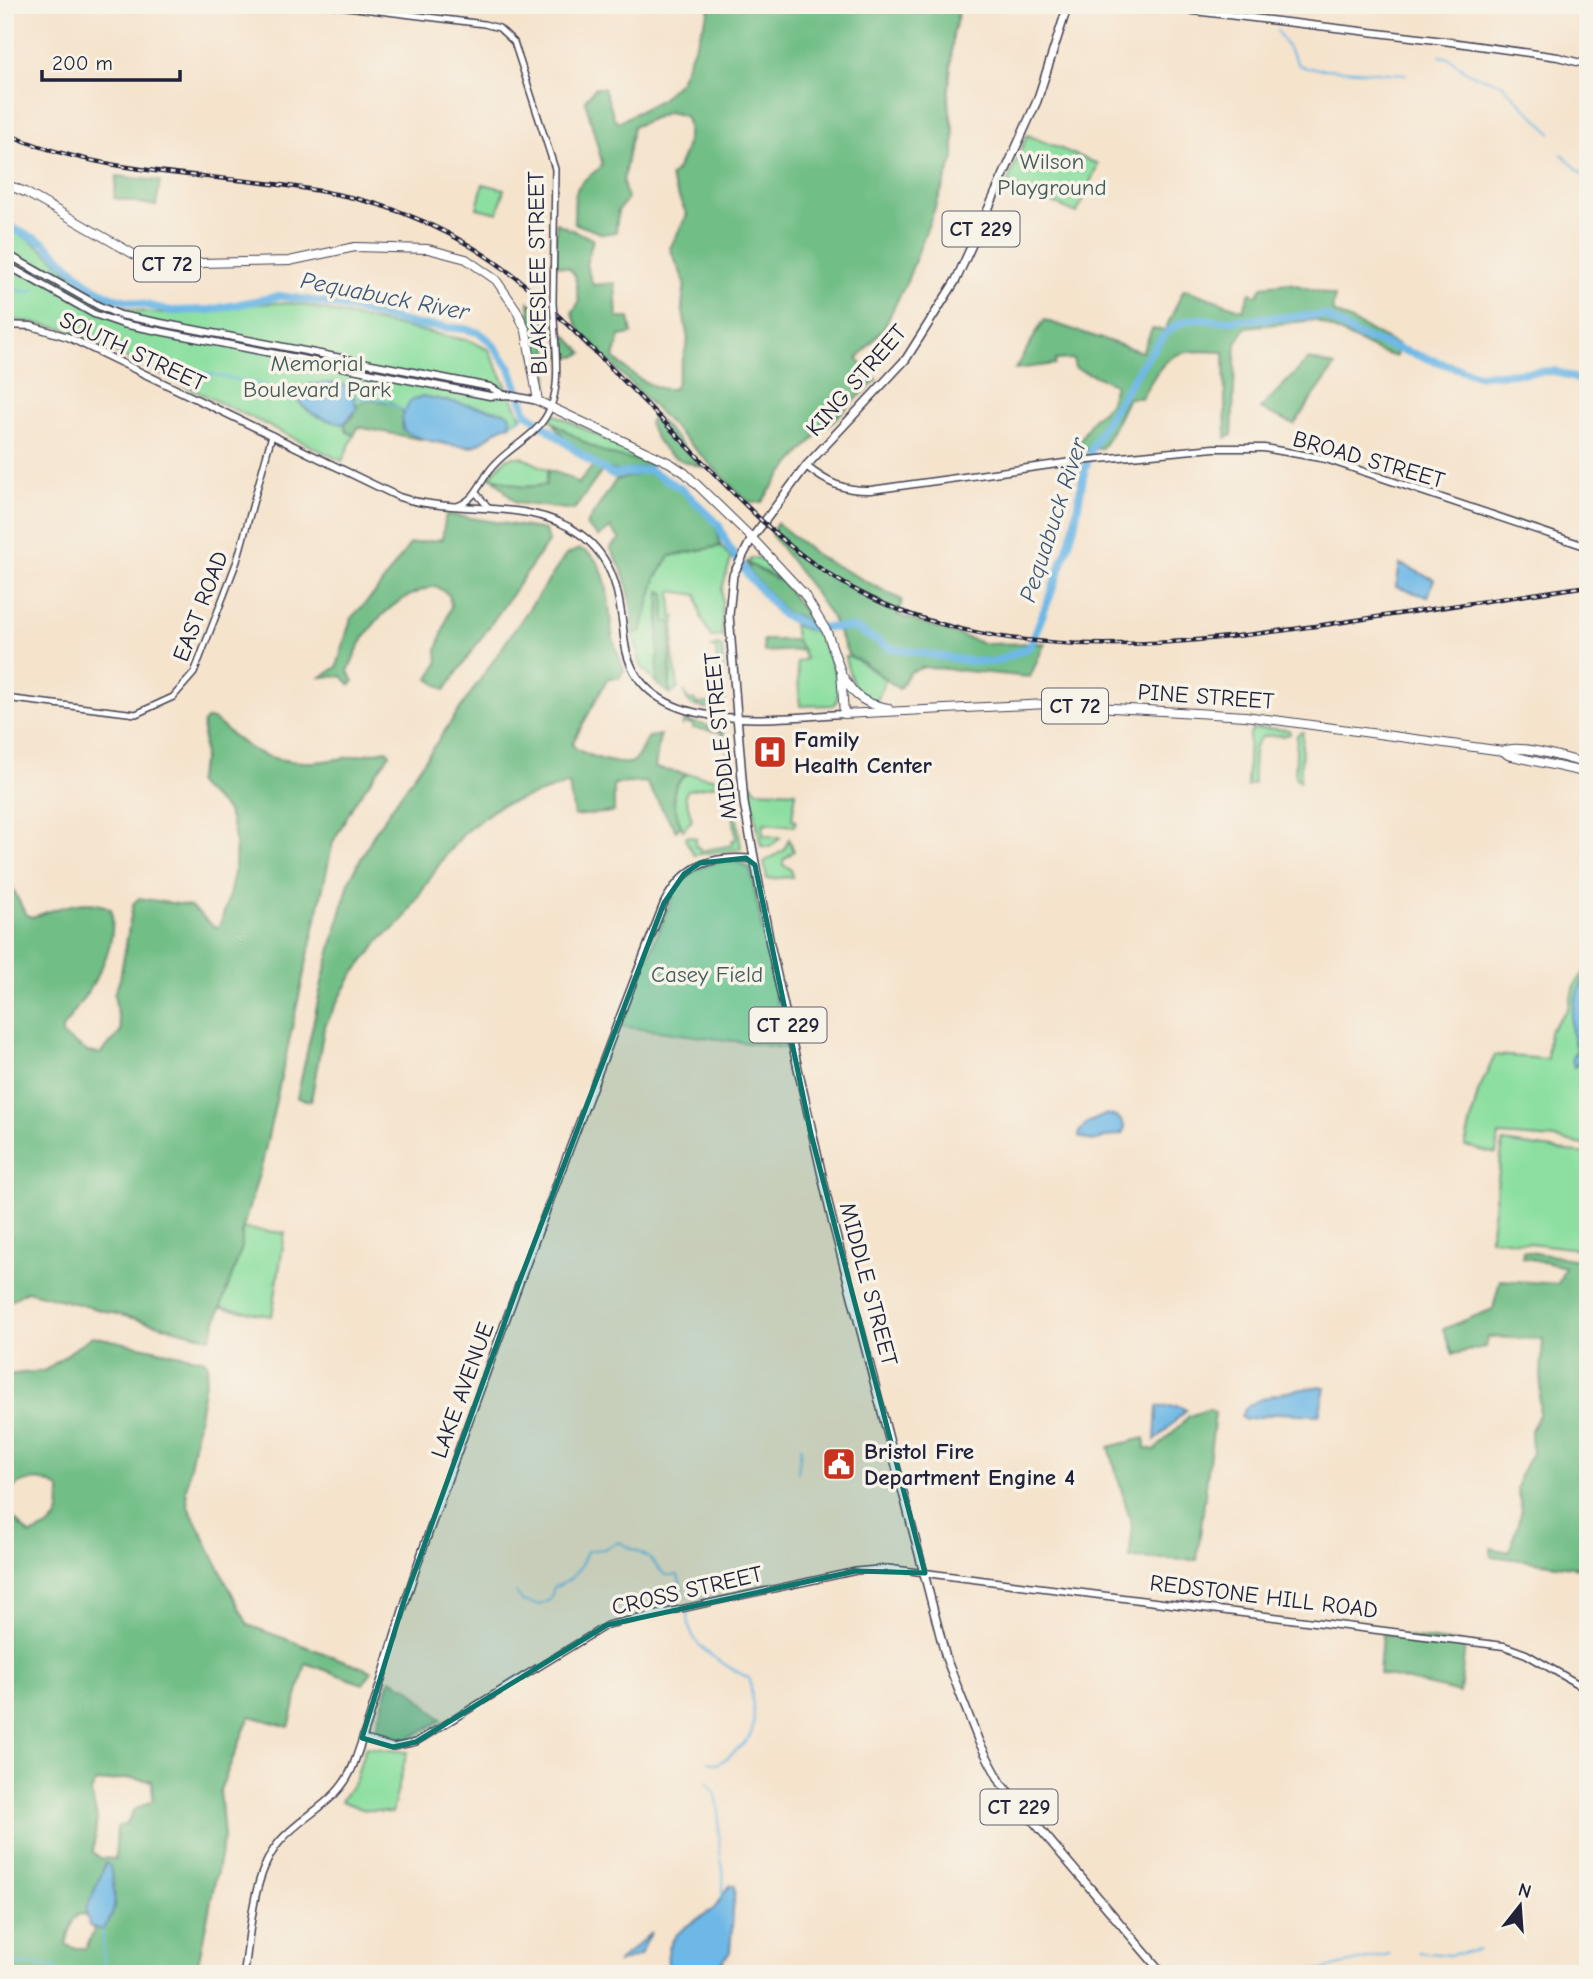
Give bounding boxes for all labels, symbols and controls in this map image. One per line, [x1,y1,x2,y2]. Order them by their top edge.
scale bar [42,38,180,82]
text: 200 m [52,51,113,75]
park label: Wilson Playground [997,148,1107,201]
street label: BLAKESLEE STREET [522,171,553,375]
road number: CT 229 [942,212,1020,246]
road number: CT 72 [134,246,200,282]
water label: Pequabuck River [298,266,473,326]
street label: SOUTH STREET [56,306,210,397]
street label: KING STREET [800,319,912,442]
park label: Memorial Boulevard Park [243,350,391,403]
street label: BROAD STREET [1290,425,1448,494]
water label: Pequabuck River [1013,433,1093,606]
street label: EAST ROAD [167,547,234,665]
street label: MIDDLE STREET [698,651,743,821]
street label: PINE STREET [1137,678,1275,715]
road number: CT 72 [1042,688,1108,724]
place label: Family Health Center [794,726,933,779]
hospital icon: Family Health Center [751,733,789,771]
park label: Casey Field [651,961,763,988]
road number: CT 229 [750,1007,826,1042]
street label: MIDDLE STREET [834,1199,903,1369]
street label: LAKE AVENUE [425,1318,500,1462]
place label: Bristol Fire Department Engine 4 [864,1438,1075,1491]
public building icon: Bristol Fire Department Engine 4 [820,1445,858,1483]
street label: CROSS STREET [609,1560,765,1621]
street label: REDSTONE HILL ROAD [1148,1569,1380,1624]
road number: CT 229 [981,1790,1058,1825]
north arrow [1484,1870,1554,1940]
text: N [1516,1878,1534,1903]

